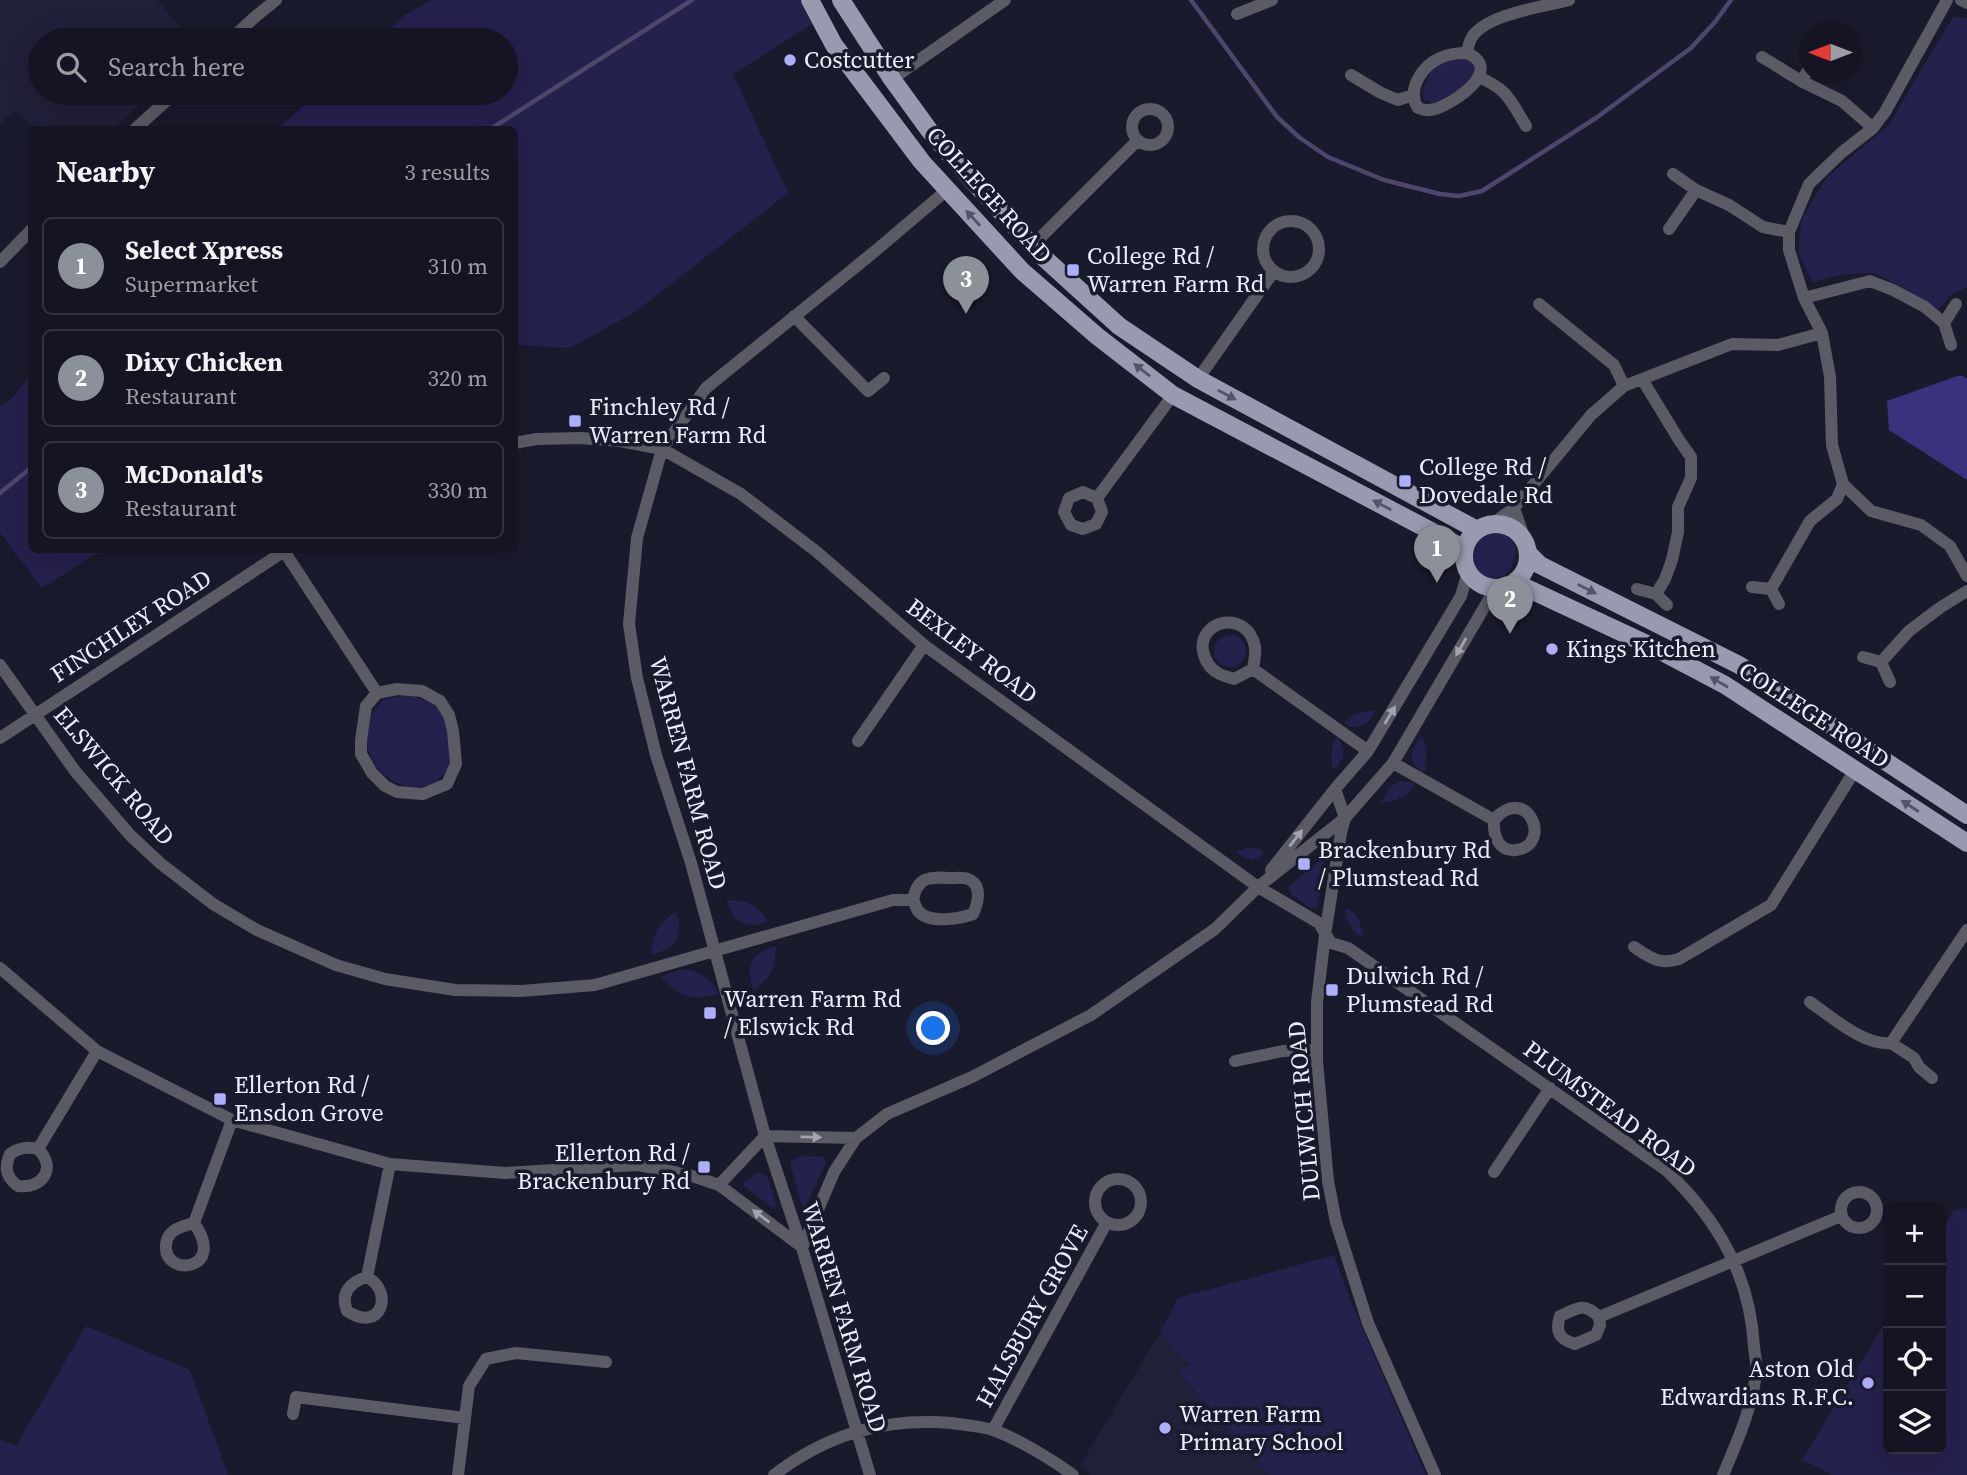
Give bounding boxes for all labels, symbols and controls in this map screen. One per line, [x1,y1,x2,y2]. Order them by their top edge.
north arrow [1799,21,1862,84]
search box [28,28,518,105]
place label: Costcutter [804,43,914,76]
icon: search [52,48,90,86]
text: Search here [108,49,245,85]
marker: Costcutter [782,52,798,68]
street label: COLLEGE ROAD [919,119,1060,270]
text: Nearby [56,151,155,192]
text: 3 results [404,156,490,188]
one-way arrow [965,209,981,227]
text: Select Xpress [125,232,283,268]
place label: College Rd / Warren Farm Rd [1087,239,1265,300]
text: 1 [75,250,87,282]
text: 310 m [427,250,488,282]
pin: 3 [943,256,989,314]
marker: College Rd / Warren Farm Rd [1065,262,1081,278]
text: Supermarket [125,268,258,300]
text: Dixy Chicken [125,344,283,380]
text: 2 [75,362,87,394]
text: 320 m [427,362,488,394]
one-way arrow [1133,363,1151,378]
text: Restaurant [125,380,236,412]
one-way arrow [1217,389,1237,400]
place label: Finchley Rd / Warren Farm Rd [589,390,767,451]
marker: Finchley Rd / Warren Farm Rd [567,413,583,429]
place label: College Rd / Dovedale Rd [1419,450,1553,511]
text: McDonald's [125,456,263,492]
marker: College Rd / Dovedale Rd [1397,473,1413,489]
text: 3 [75,474,87,506]
text: 330 m [427,474,488,506]
text: Restaurant [125,492,236,524]
one-way arrow [1372,500,1392,512]
pin: 1 [1414,525,1460,583]
street label: FINCHLEY ROAD [44,561,218,690]
pin: 2 [1487,576,1533,634]
one-way arrow [1577,583,1597,594]
street label: BEXLEY ROAD [900,590,1045,711]
place label: Kings Kitchen [1566,632,1716,665]
one-way arrow [1454,638,1467,657]
marker: Kings Kitchen [1544,641,1560,657]
street label: WARREN FARM ROAD [642,653,735,893]
street label: COLLEGE ROAD [1732,653,1896,776]
one-way arrow [1709,676,1729,688]
street label: ELSWICK ROAD [46,699,182,852]
one-way arrow [1383,705,1396,724]
one-way arrow [1901,799,1919,813]
one-way arrow [1289,829,1303,847]
place label: Brackenbury Rd / Plumstead Rd [1318,833,1491,894]
marker: Brackenbury Rd / Plumstead Rd [1296,856,1312,872]
place label: Dulwich Rd / Plumstead Rd [1346,959,1494,1020]
place label: Warren Farm Rd / Elswick Rd [724,982,902,1043]
marker: Dulwich Rd / Plumstead Rd [1324,982,1340,998]
marker: Warren Farm Rd / Elswick Rd [702,1005,718,1021]
your location [916,1011,950,1045]
street label: DULWICH ROAD [1279,1020,1328,1202]
street label: PLUMSTEAD ROAD [1517,1033,1704,1185]
place label: Ellerton Rd / Ensdon Grove [234,1068,384,1129]
marker: Ellerton Rd / Ensdon Grove [212,1091,228,1107]
one-way arrow [800,1131,822,1142]
place label: Ellerton Rd / Brackenbury Rd [517,1136,690,1197]
marker: Ellerton Rd / Brackenbury Rd [696,1159,712,1175]
street label: WARREN FARM ROAD [794,1197,895,1436]
map controls [1883,1202,1946,1454]
button: + [1883,1202,1946,1265]
one-way arrow [752,1209,770,1224]
street label: HALSBURY GROVE [968,1218,1096,1413]
button: − [1883,1265,1946,1328]
button: locate [1883,1328,1946,1391]
place label: Aston Old Edwardians R.F.C. [1660,1352,1854,1413]
marker: Aston Old Edwardians R.F.C. [1860,1375,1876,1391]
button: layers [1883,1391,1946,1454]
place label: Warren Farm Primary School [1179,1397,1344,1458]
marker: Warren Farm Primary School [1157,1420,1173,1436]

